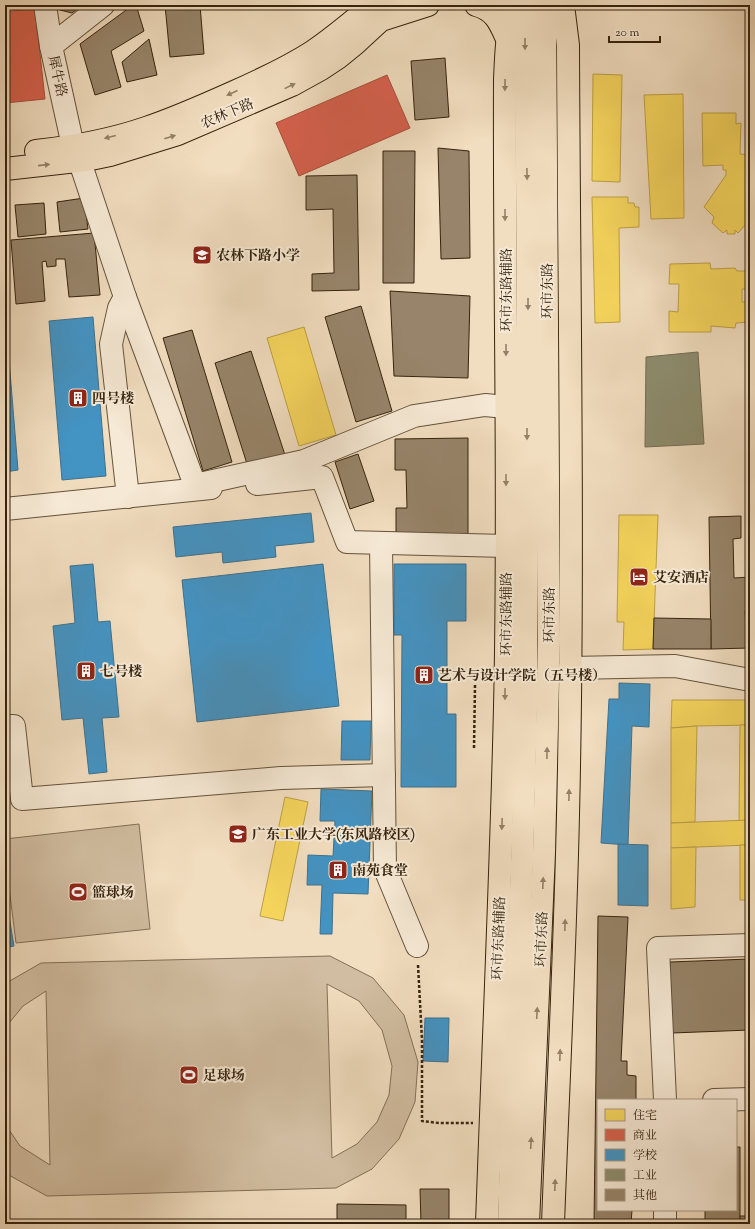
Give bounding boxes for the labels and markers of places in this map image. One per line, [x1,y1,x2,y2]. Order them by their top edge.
school or university icon: 农林下路小学 [191,244,213,266]
place label: 农林下路小学 [216,247,300,267]
building icon: 四号楼 [67,387,89,409]
place label: 四号楼 [92,390,134,410]
hotel icon: 艾安酒店 [628,566,650,588]
place label: 艾安酒店 [653,569,709,589]
building icon: 七号楼 [75,660,97,682]
place label: 七号楼 [100,663,142,683]
building icon: 艺术与设计学院（五号楼） [413,664,435,686]
place label: 艺术与设计学院（五号楼） [438,667,606,687]
school or university icon: 广东工业大学(东风路校区) [227,823,249,845]
place label: 广东工业大学(东风路校区) [252,826,415,846]
building icon: 南苑食堂 [327,859,349,881]
place label: 南苑食堂 [352,862,408,882]
sports icon: 篮球场 [67,881,89,903]
place label: 篮球场 [92,884,134,904]
sports icon: 足球场 [178,1064,200,1086]
place label: 足球场 [203,1067,245,1087]

